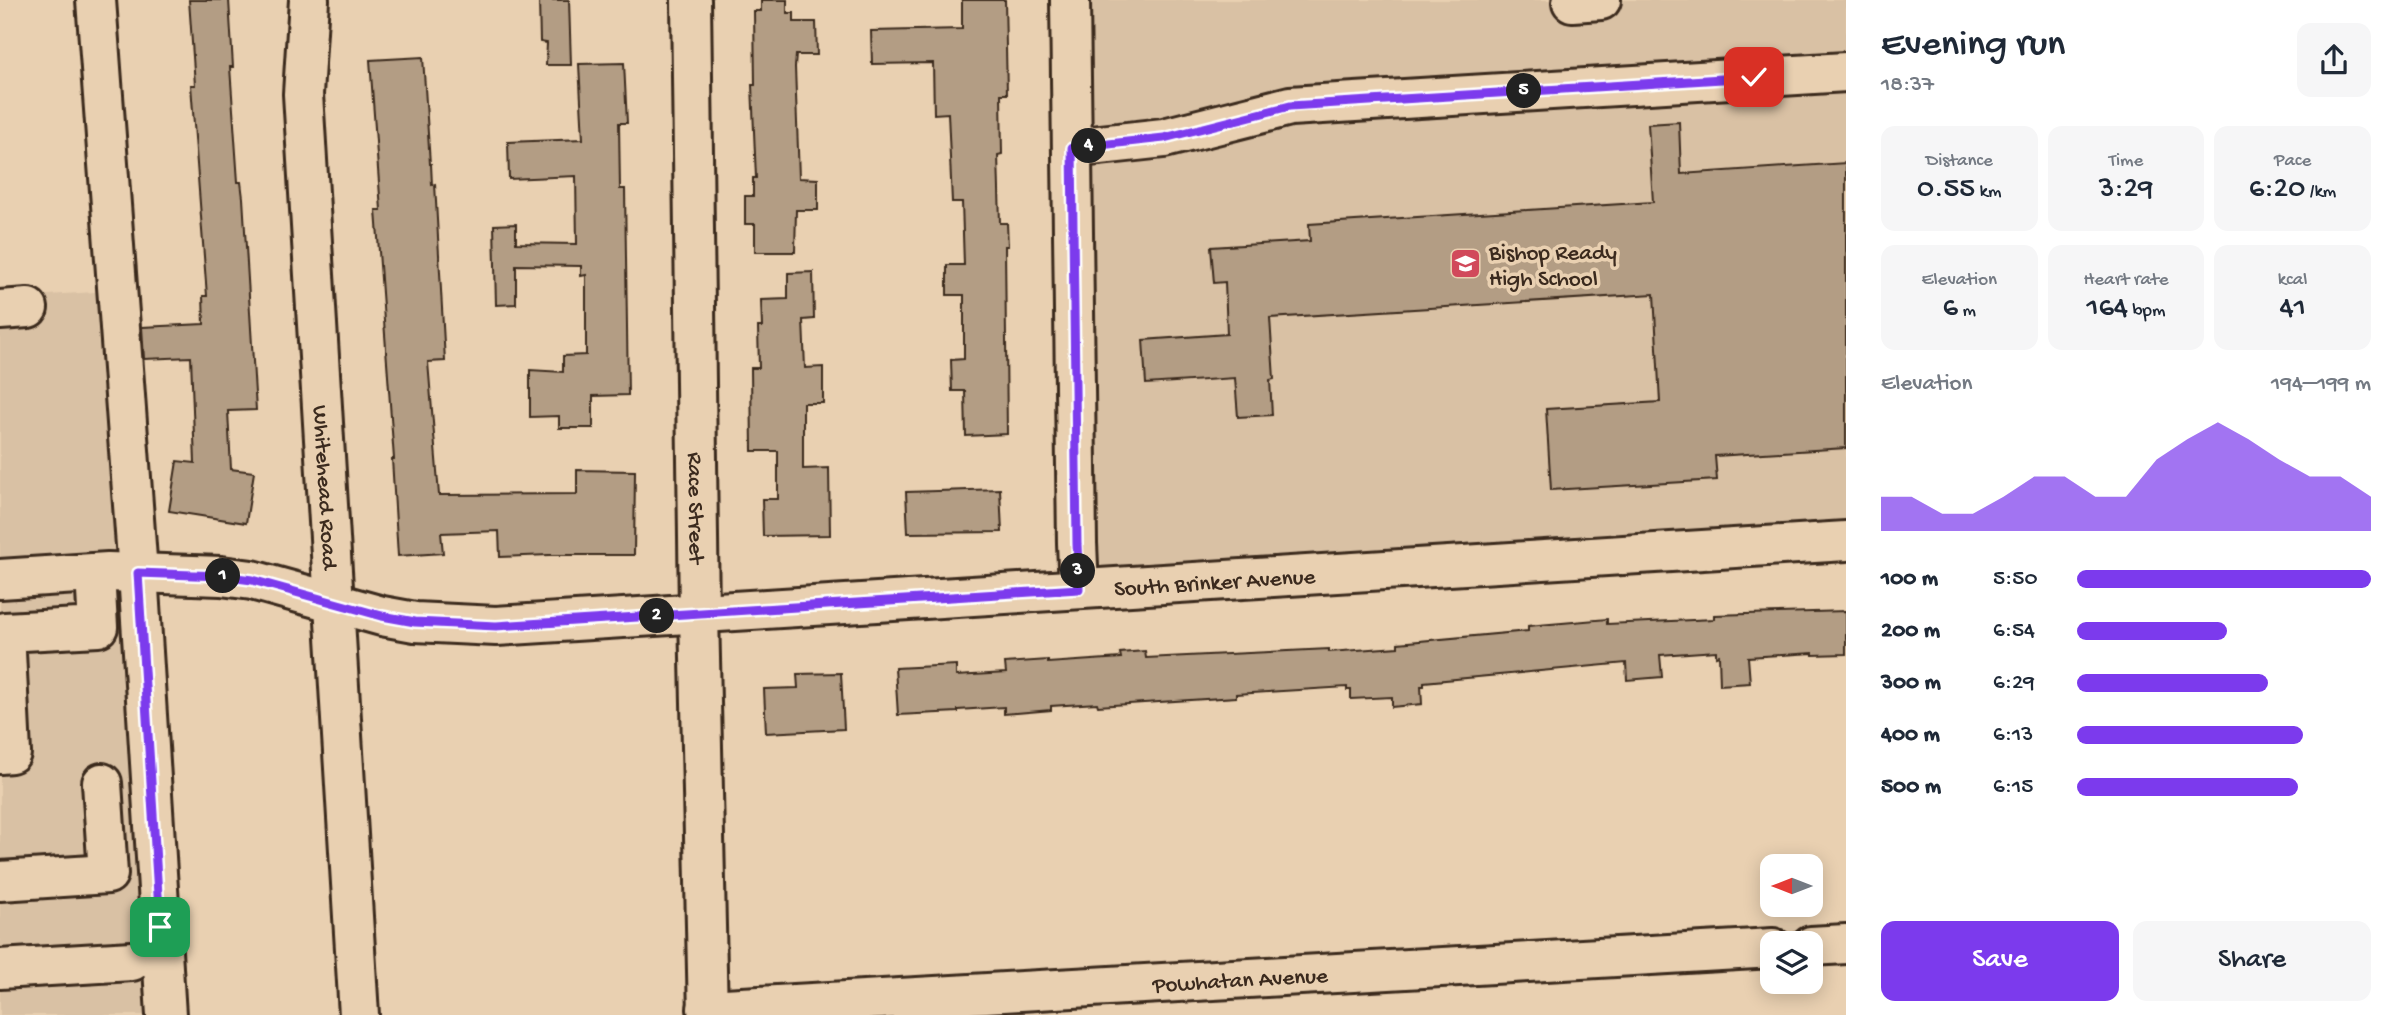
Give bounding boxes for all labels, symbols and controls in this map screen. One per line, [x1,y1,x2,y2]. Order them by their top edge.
button: share [2297,23,2371,97]
text: Evening run [1881,24,2065,68]
pin [1724,47,1784,107]
icon: check [1735,58,1773,96]
text: 18:37 [1881,72,1934,99]
pin: 5 [1506,74,1542,108]
text: 5 [1519,79,1529,102]
pin: 4 [1072,128,1106,164]
text: 4 [1084,134,1093,157]
text: Distance [1926,150,1993,173]
text: Time [2109,150,2143,173]
text: Pace [2274,150,2311,173]
text: 0.55 [1917,173,1975,208]
text: 3:29 [2099,173,2153,208]
text: 6:20 [2249,173,2305,208]
text: km [1975,181,2002,204]
text: /km [2305,181,2336,204]
place label: Bishop Ready High School [1488,241,1617,294]
school or university icon: Bishop Ready High School [1449,247,1483,281]
text: Elevation [1922,269,1997,292]
text: Heart rate [2083,269,2169,292]
text: kcal [2278,269,2308,292]
text: 6 [1943,292,1958,327]
text: 164 [2087,292,2128,327]
text: 41 [2280,292,2306,327]
text: m [1958,300,1976,323]
text: bpm [2128,300,2165,323]
text: Elevation [1881,371,1972,398]
text: 194–199 m [2271,371,2371,398]
street label: Whitehead Road [305,404,342,572]
street label: Race Street [680,452,708,565]
pin: 3 [1060,554,1096,588]
pin: 1 [206,558,241,594]
text: 3 [1073,559,1082,582]
text: 1 [219,564,226,587]
street label: South Brinker Avenue [1113,564,1317,604]
text: 100 m [1881,566,1938,593]
text: 5:50 [1993,566,2037,593]
pin: 2 [640,598,674,634]
text: 2 [652,604,661,627]
text: 200 m [1881,618,1940,645]
text: 6:54 [1993,618,2035,645]
text: 300 m [1881,670,1941,697]
text: 6:29 [1993,670,2035,697]
text: 400 m [1881,722,1940,749]
text: 6:13 [1993,722,2033,749]
text: 500 m [1881,774,1941,801]
text: 6:15 [1993,774,2033,801]
north arrow [1760,854,1824,917]
map controls [1760,854,1823,994]
pin [130,897,190,957]
icon: arrive [141,908,179,946]
button: Save [1881,921,2119,1001]
button: Share [2133,921,2371,1001]
button: layers [1760,931,1823,994]
street label: Powhatan Avenue [1151,963,1330,1001]

